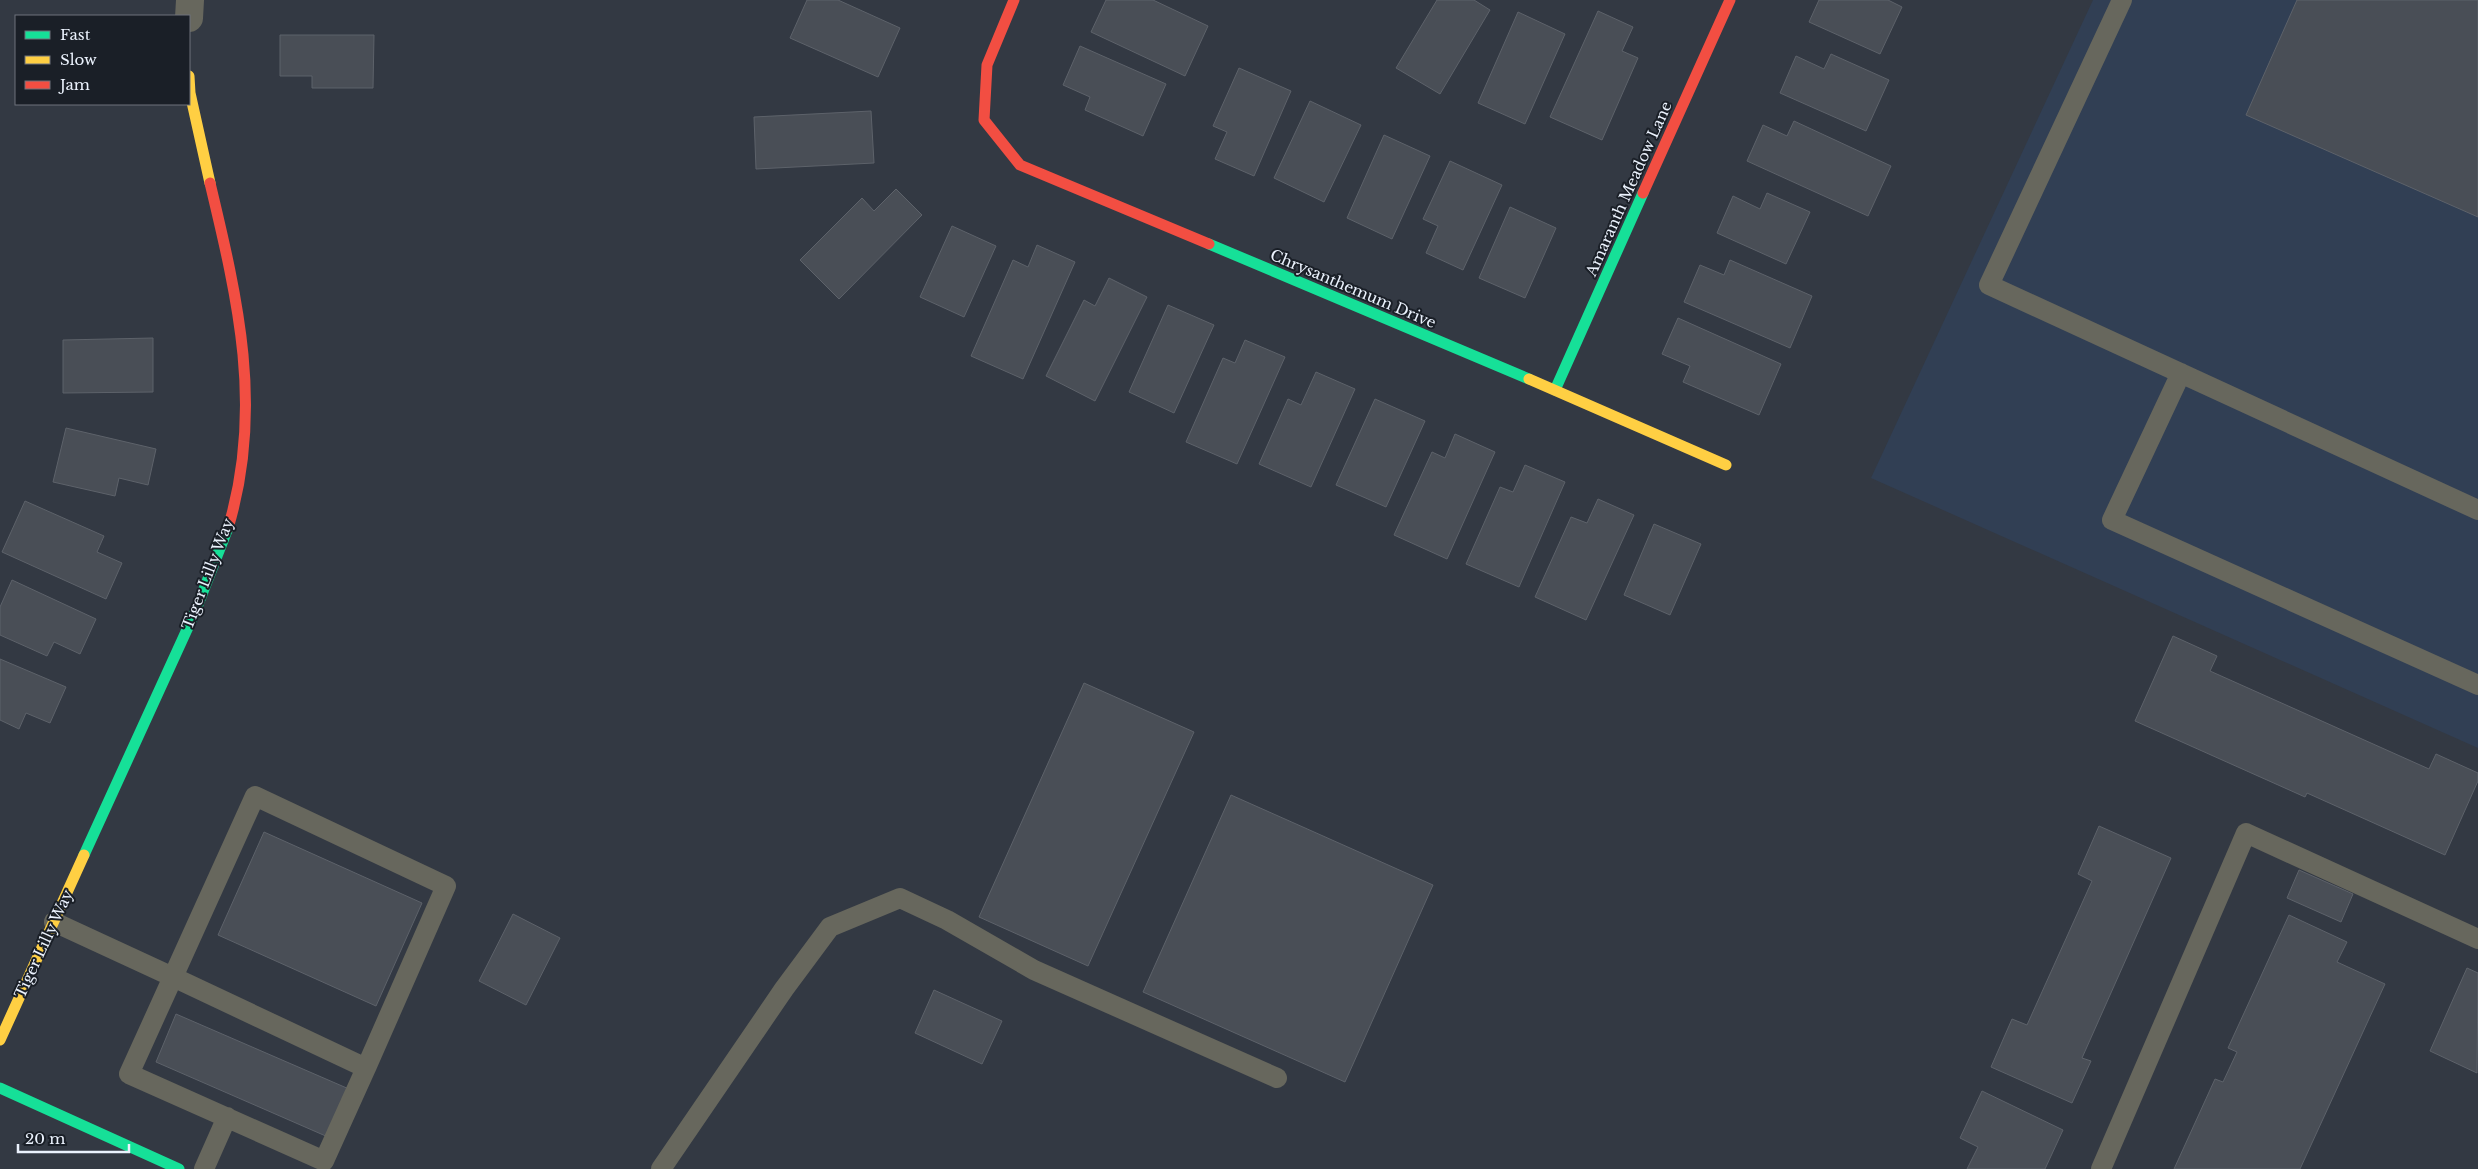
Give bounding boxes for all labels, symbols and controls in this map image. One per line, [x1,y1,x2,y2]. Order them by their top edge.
legend [15,15,190,105]
text: Fast [60,25,91,44]
text: Slow [60,50,97,69]
text: Jam [58,75,90,94]
street label: Amaranth Meadow Lane [1581,98,1676,280]
street label: Chrysanthemum Drive [1267,245,1439,332]
street label: Tiger Lilly Way [178,515,238,632]
street label: Tiger Lilly Way [10,886,77,1001]
scale bar [18,1122,129,1154]
text: 20 m [25,1129,65,1148]

